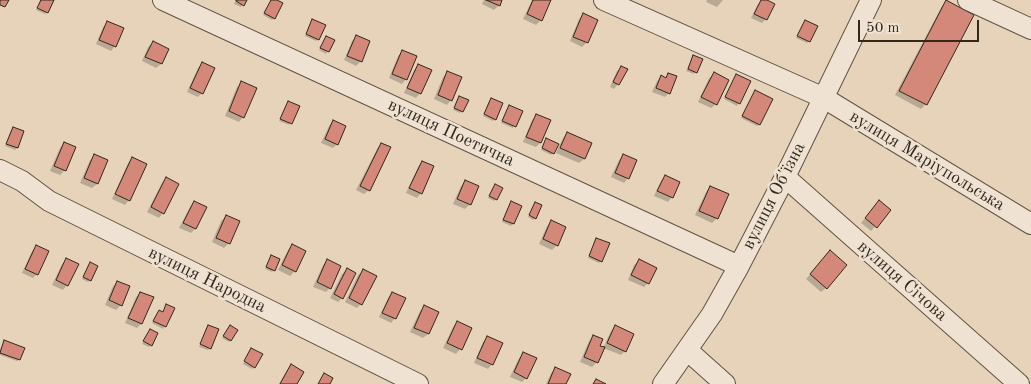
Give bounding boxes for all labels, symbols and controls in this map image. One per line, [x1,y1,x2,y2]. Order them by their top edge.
scale bar [861,10,982,42]
text: 50 m [866,21,900,36]
street label: вулиця Поетична [384,94,518,172]
street label: вулиця Маріупольська [845,106,1009,216]
street label: вулиця Об'їзна [738,139,810,253]
street label: вулиця Січова [852,236,952,326]
street label: вулиця Народна [144,242,270,318]

